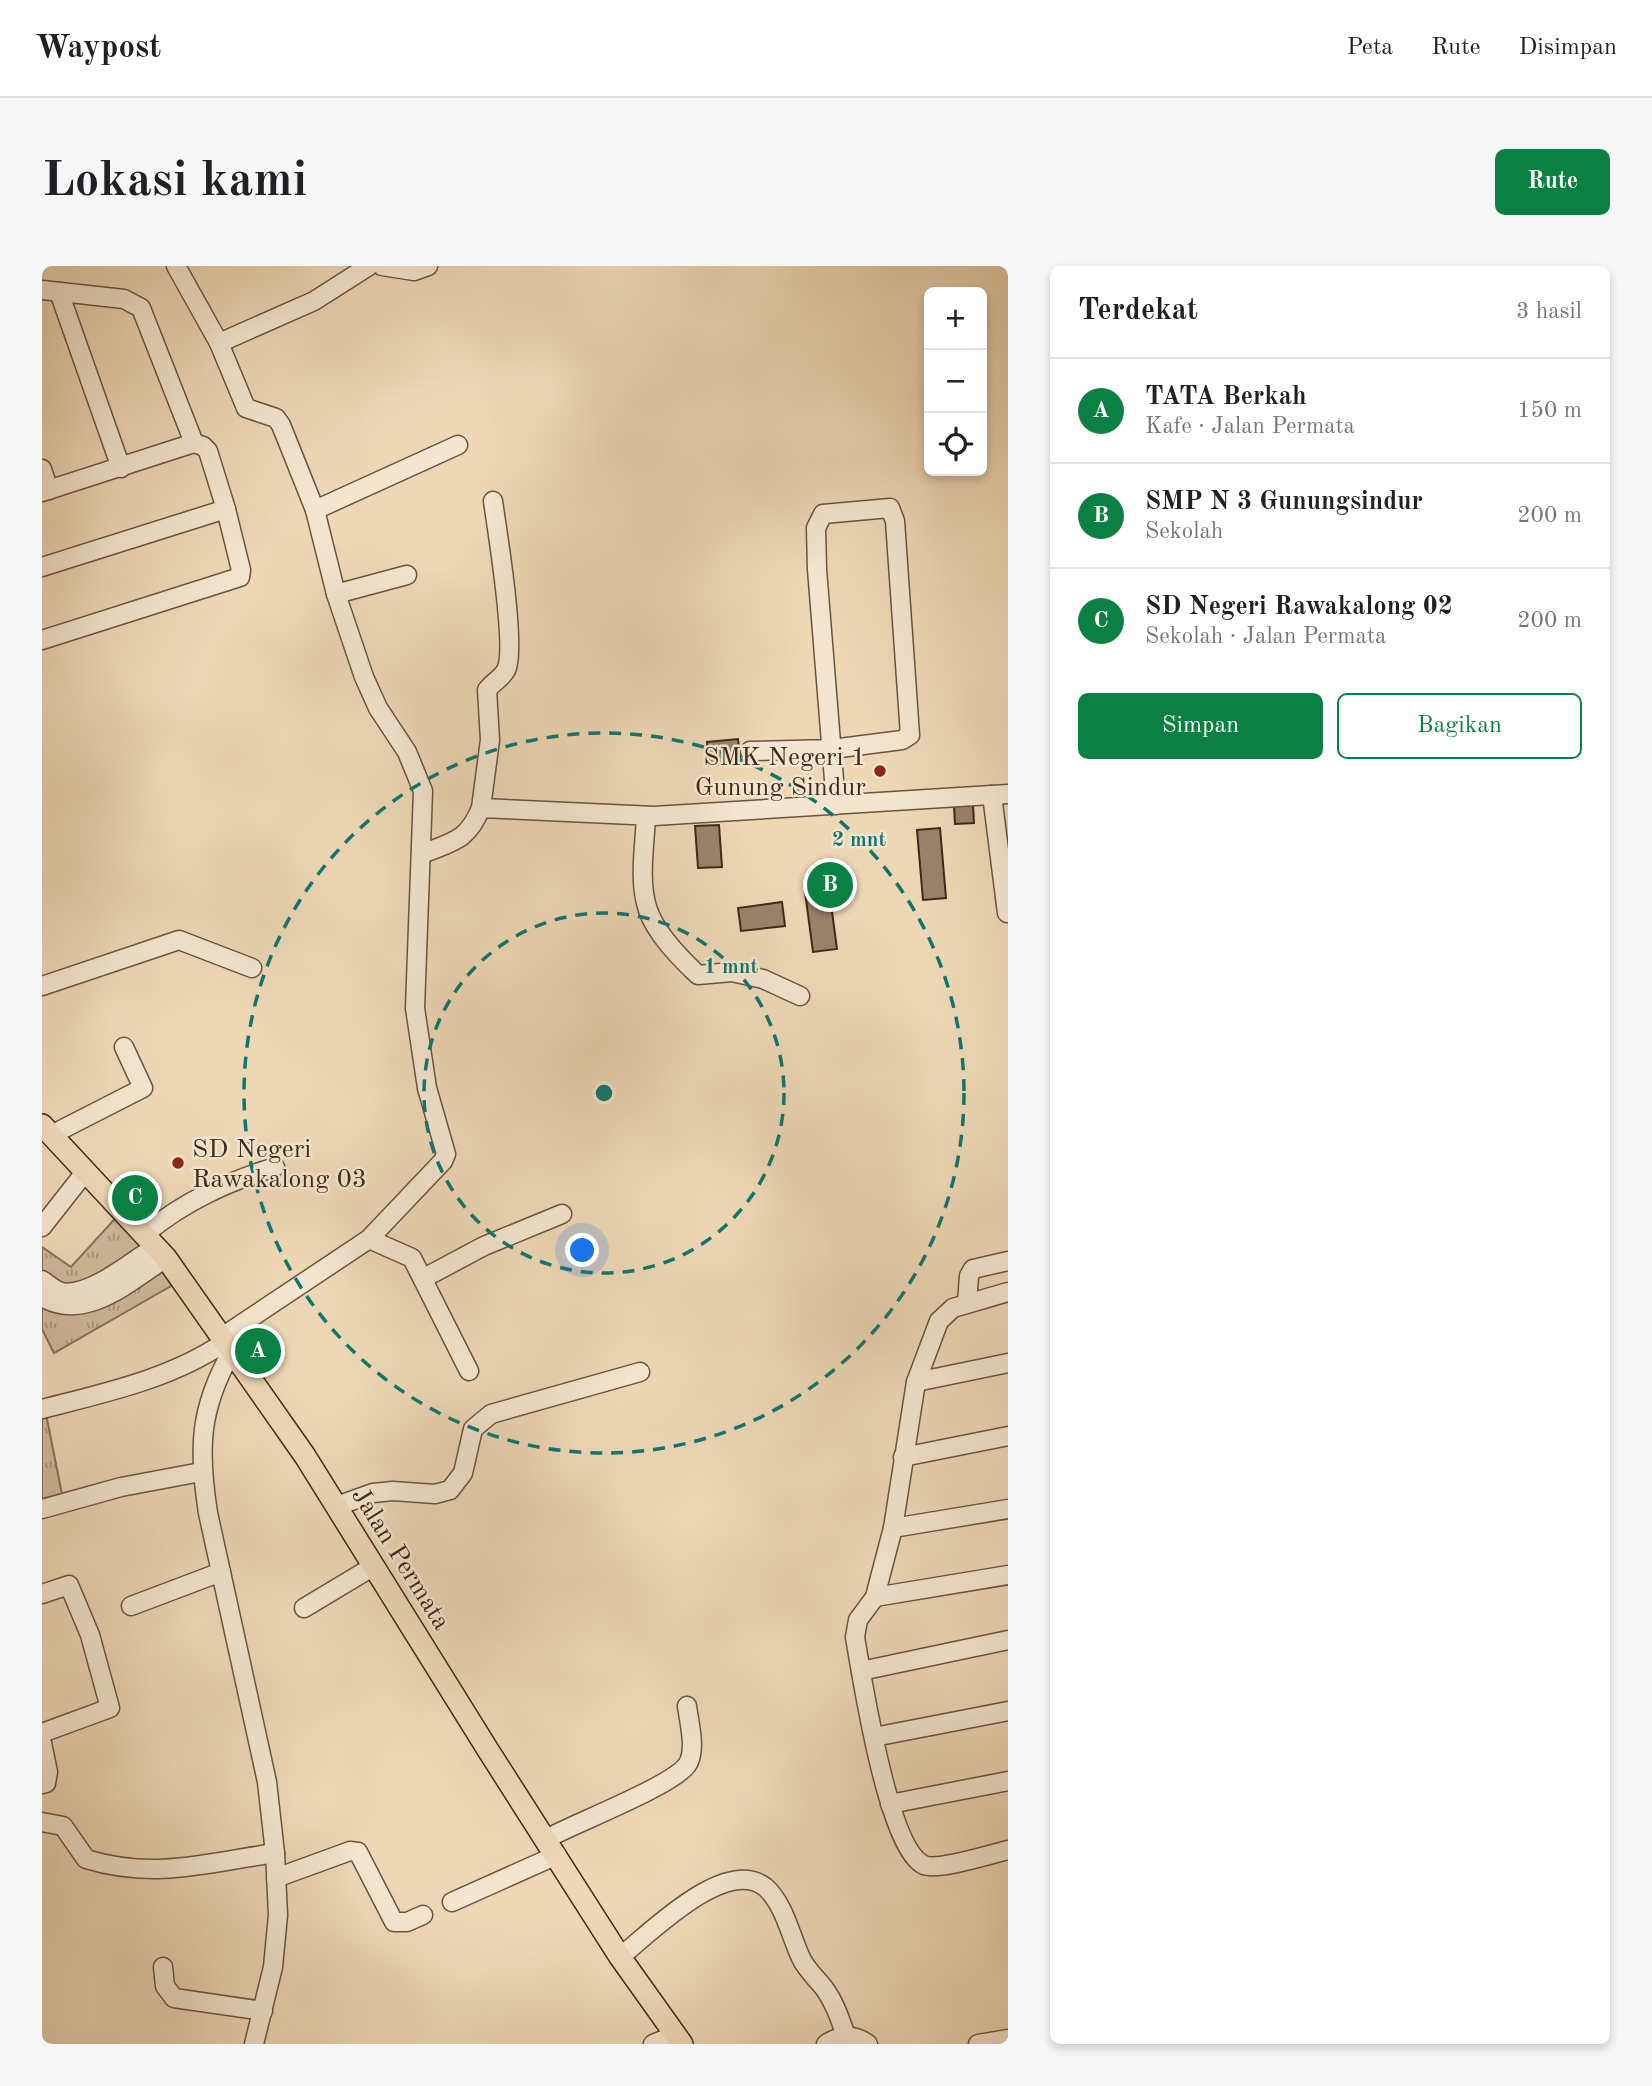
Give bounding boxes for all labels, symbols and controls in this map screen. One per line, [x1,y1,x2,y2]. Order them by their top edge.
text: Waypost [35,32,161,65]
text: Peta [1347,36,1393,60]
text: Rute [1431,36,1481,60]
text: Disimpan [1519,36,1617,60]
button: Rute [1495,149,1610,215]
text: Lokasi kami [42,158,307,207]
map controls [924,287,987,476]
button: + [924,287,987,350]
text: Terdekat [1078,296,1198,326]
text: 3 hasil [1516,300,1582,323]
button: − [924,350,987,413]
text: TATA Berkah [1145,384,1307,410]
text: A [1092,399,1110,422]
text: 150 m [1517,399,1582,422]
button: locate [924,413,987,476]
text: Kafe · Jalan Permata [1145,415,1355,438]
text: SMP N 3 Gunungsindur [1145,489,1423,515]
text: B [1093,504,1109,527]
text: 200 m [1517,504,1582,527]
text: Sekolah [1145,520,1223,543]
text: SD Negeri Rawakalong 02 [1145,594,1453,620]
text: C [1093,609,1109,632]
text: 200 m [1517,609,1582,632]
text: Sekolah · Jalan Permata [1145,625,1386,648]
button: Simpan [1078,693,1323,759]
button: Bagikan [1337,693,1582,759]
place label: SMK Negeri 1 Gunung Sindur [695,745,866,801]
marker: SMK Negeri 1 Gunung Sindur [872,763,888,779]
text: 2 mnt [832,830,886,851]
pin: B [807,859,853,911]
text: 1 mnt [704,957,758,978]
centre of rings [592,1081,616,1105]
place label: SD Negeri Rawakalong 03 [192,1137,367,1193]
marker: SD Negeri Rawakalong 03 [170,1155,186,1171]
pin: C [112,1172,158,1224]
your location [565,1233,599,1267]
pin: A [235,1325,281,1377]
street label: Jalan Permata [346,1483,454,1635]

